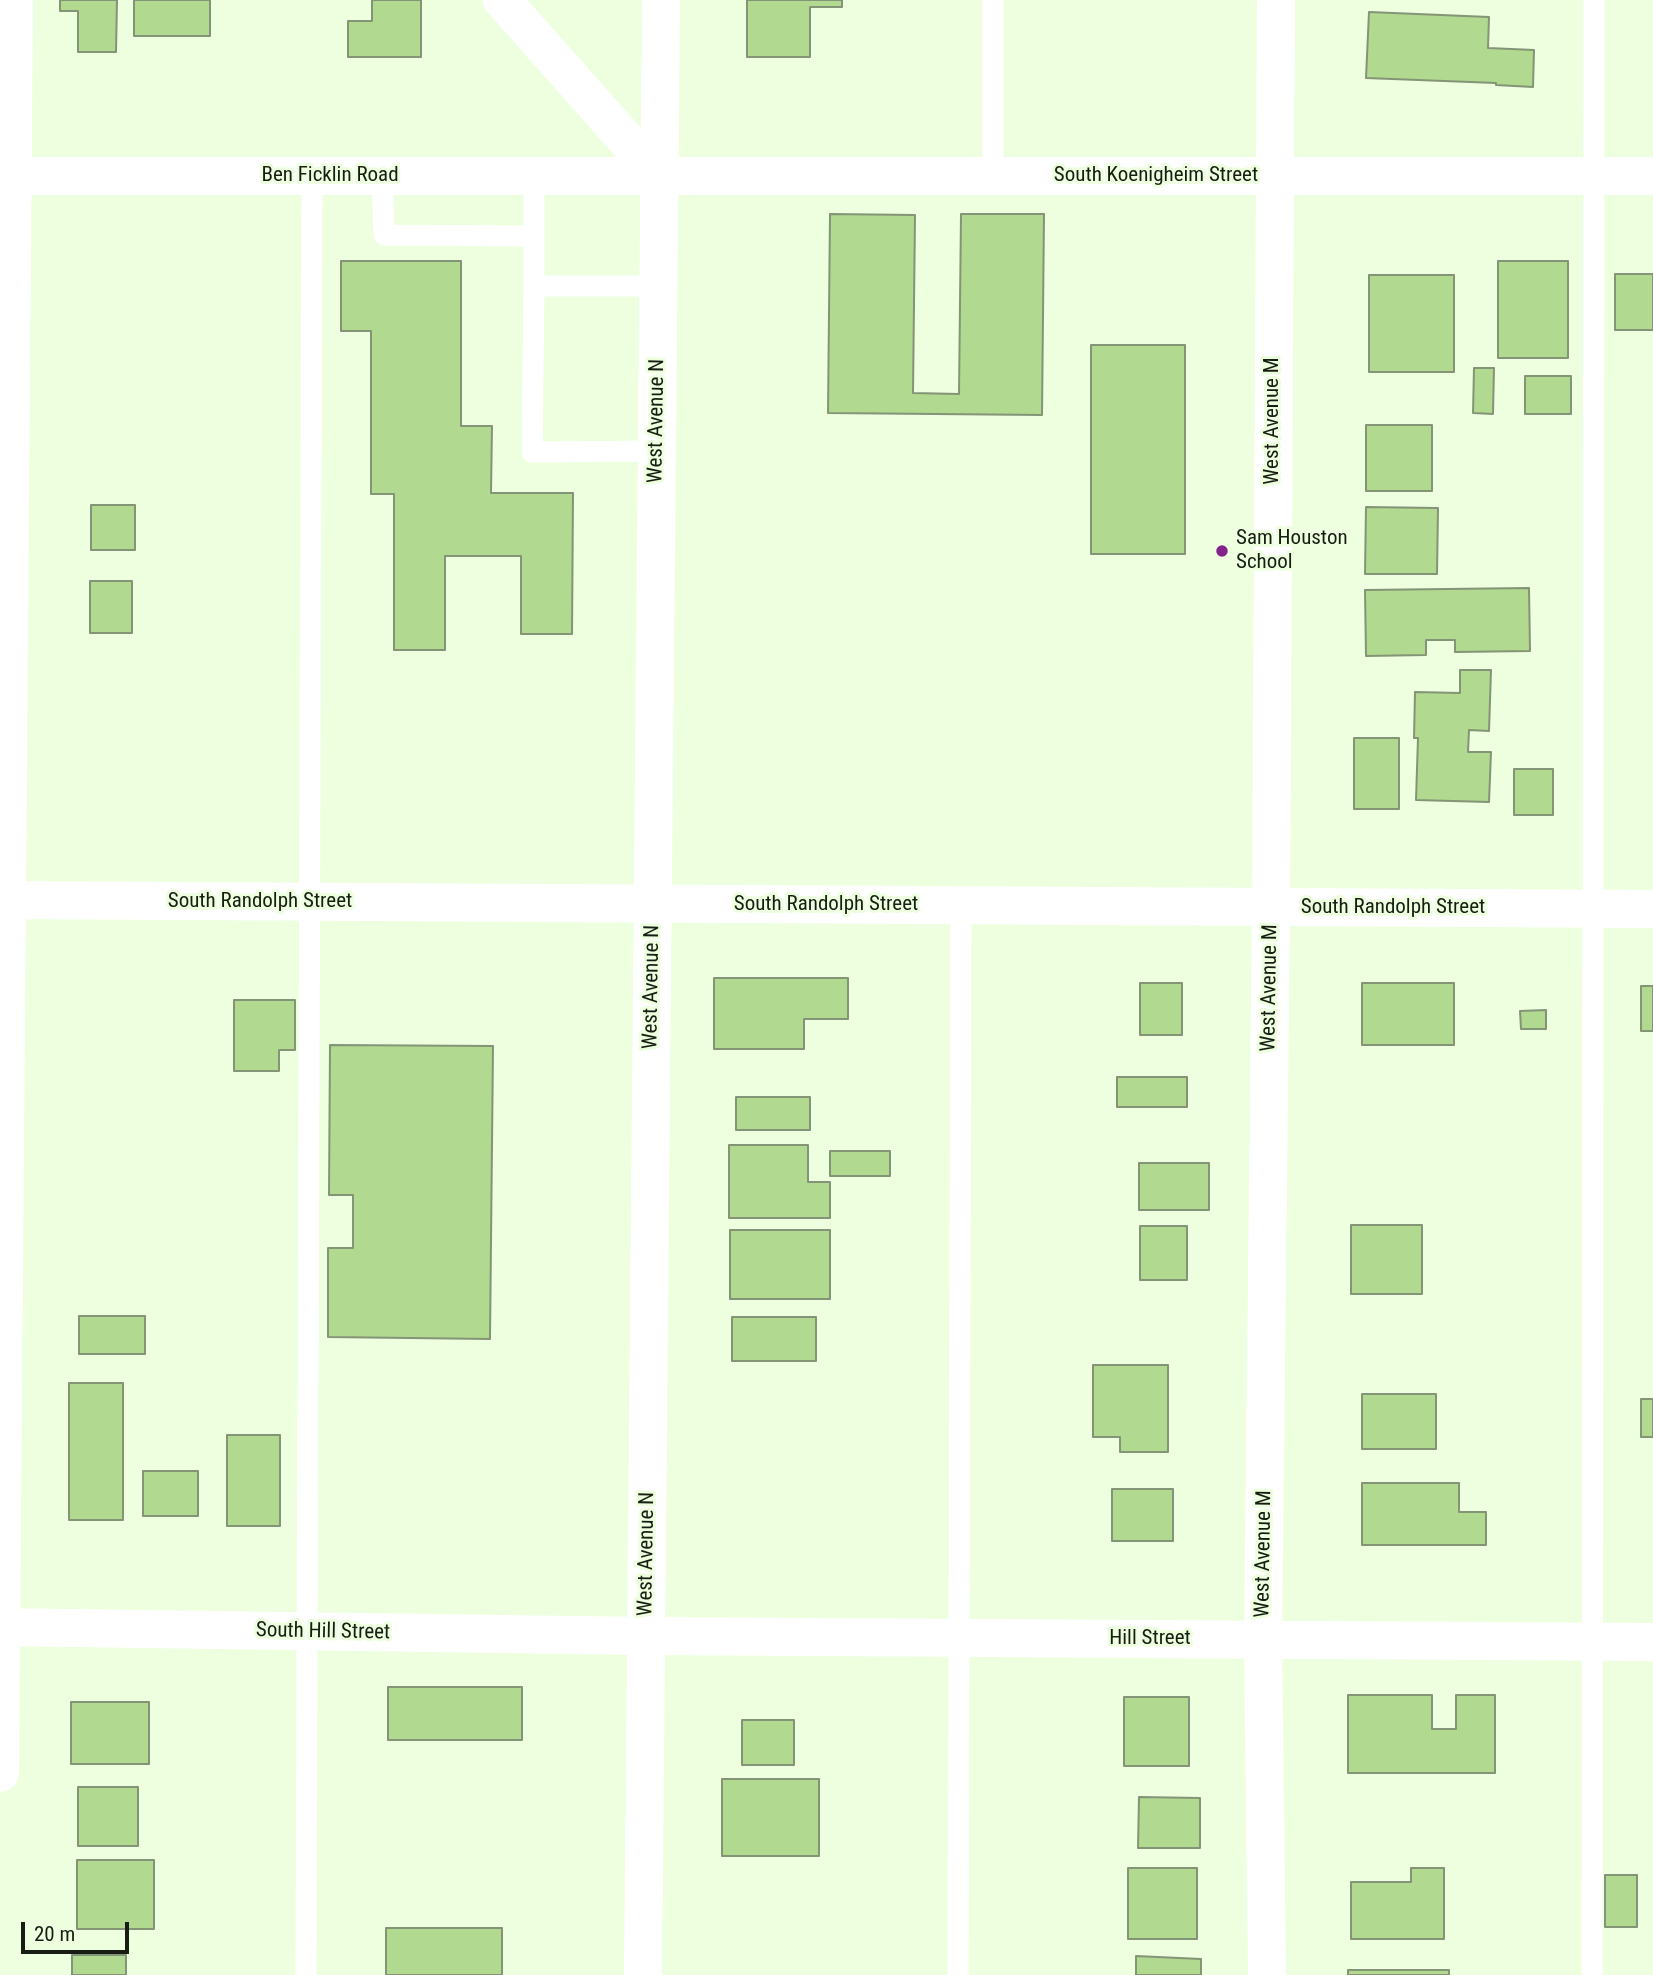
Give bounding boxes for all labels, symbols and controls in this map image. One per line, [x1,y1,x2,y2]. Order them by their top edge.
street label: Ben Ficklin Road [261,163,399,189]
street label: South Koenigheim Street [1054,163,1258,189]
street label: West Avenue M [1260,357,1286,485]
street label: West Avenue N [643,359,671,483]
place label: Sam Houston School [1236,526,1348,576]
marker: Sam Houston School [1214,543,1230,559]
street label: South Randolph Street [168,889,352,915]
street label: South Randolph Street [734,892,918,918]
street label: South Randolph Street [1301,895,1485,921]
street label: West Avenue M [1256,924,1284,1052]
street label: West Avenue N [638,925,666,1049]
street label: West Avenue M [1250,1490,1278,1618]
street label: West Avenue N [633,1492,661,1616]
street label: South Hill Street [256,1618,390,1646]
street label: Hill Street [1109,1626,1191,1652]
scale bar [24,1909,133,1953]
text: 20 m [34,1922,75,1946]

